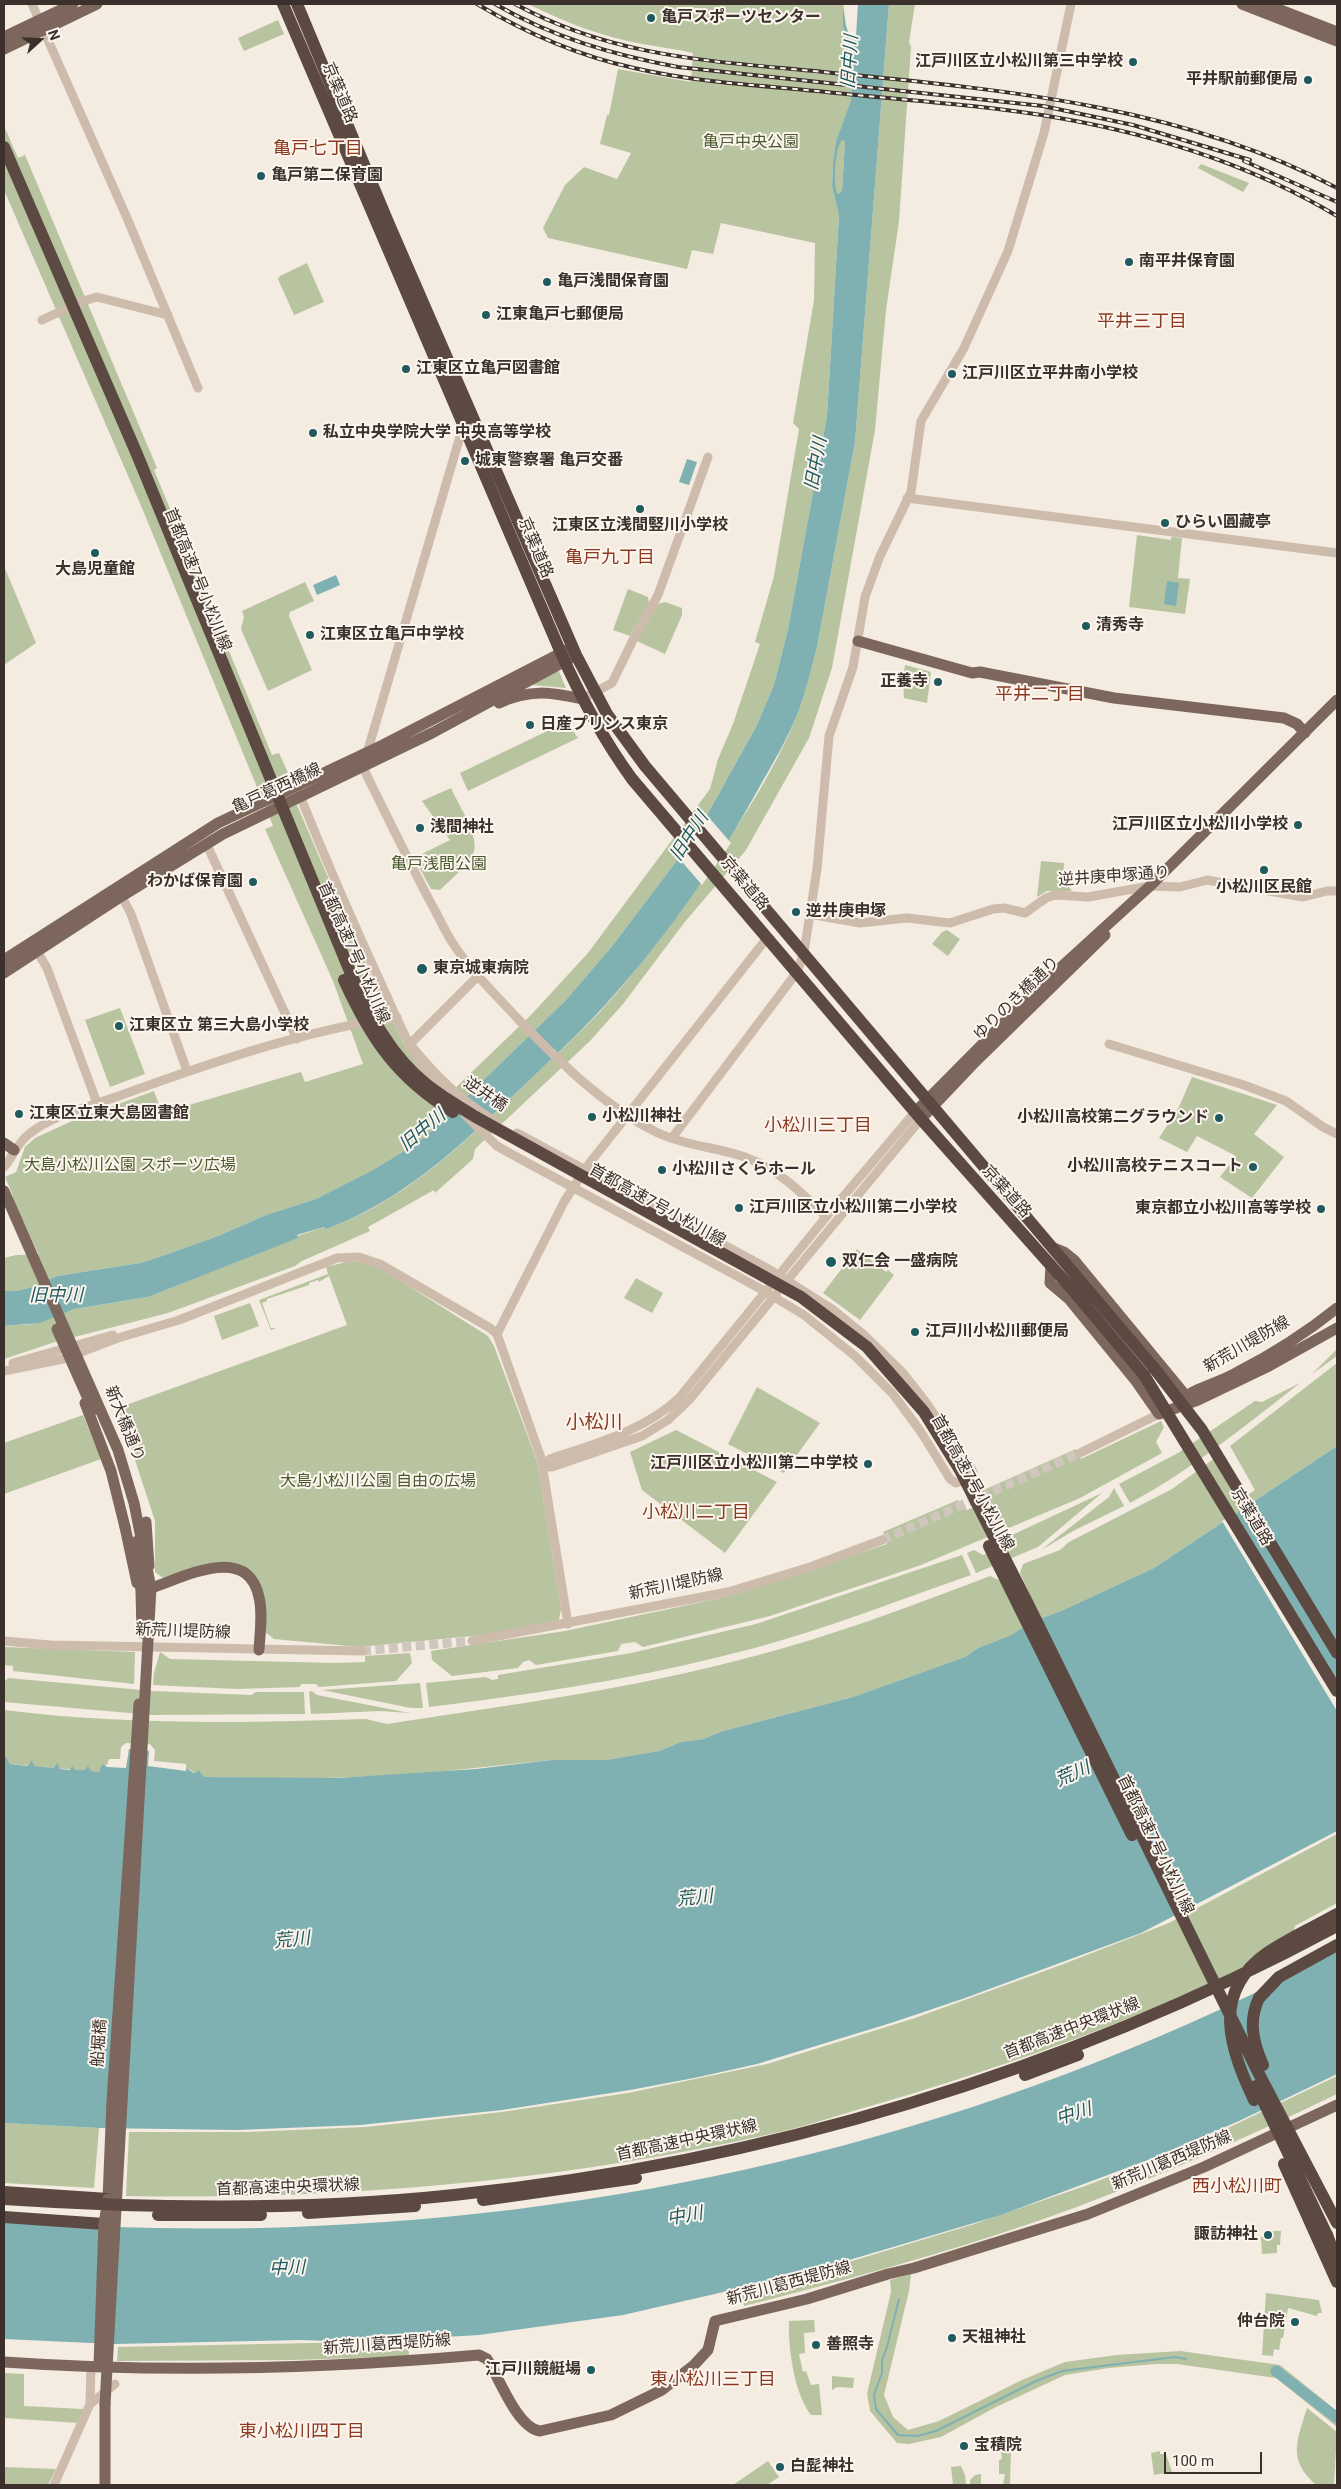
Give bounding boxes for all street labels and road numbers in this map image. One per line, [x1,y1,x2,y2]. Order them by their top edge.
street label: 京葉道路 [318,60,360,126]
street label: 首都高速7号小松川線 [159,505,235,655]
street label: 京葉道路 [514,515,556,581]
street label: 亀戸葛西橋線 [229,760,325,818]
street label: 京葉道路 [716,853,772,915]
street label: 逆井庚申塚通り [1057,864,1171,890]
street label: 首都高速7号小松川線 [313,879,393,1027]
street label: ゆりのき橋通り [970,953,1064,1045]
street label: 逆井橋 [460,1074,510,1116]
street label: 首都高速7号小松川線 [585,1161,729,1251]
street label: 京葉道路 [977,1162,1035,1222]
street label: 新荒川堤防線 [1201,1313,1293,1377]
street label: 新大橋通り [100,1383,148,1465]
street label: 首都高速7号小松川線 [927,1411,1017,1555]
street label: 京葉道路 [1226,1485,1276,1549]
street label: 新荒川堤防線 [627,1566,725,1604]
street label: 新荒川堤防線 [135,1621,231,1643]
street label: 首都高速7号小松川線 [1113,1772,1197,1918]
street label: 首都高速中央環状線 [1001,1994,1143,2064]
street label: 船堀橋 [89,2018,111,2068]
street label: 首都高速中央環状線 [615,2117,759,2165]
street label: 新荒川葛西堤防線 [1109,2127,1235,2195]
street label: 首都高速中央環状線 [216,2176,360,2200]
street label: 新荒川葛西堤防線 [725,2258,853,2310]
street label: 新荒川葛西堤防線 [322,2331,452,2359]

